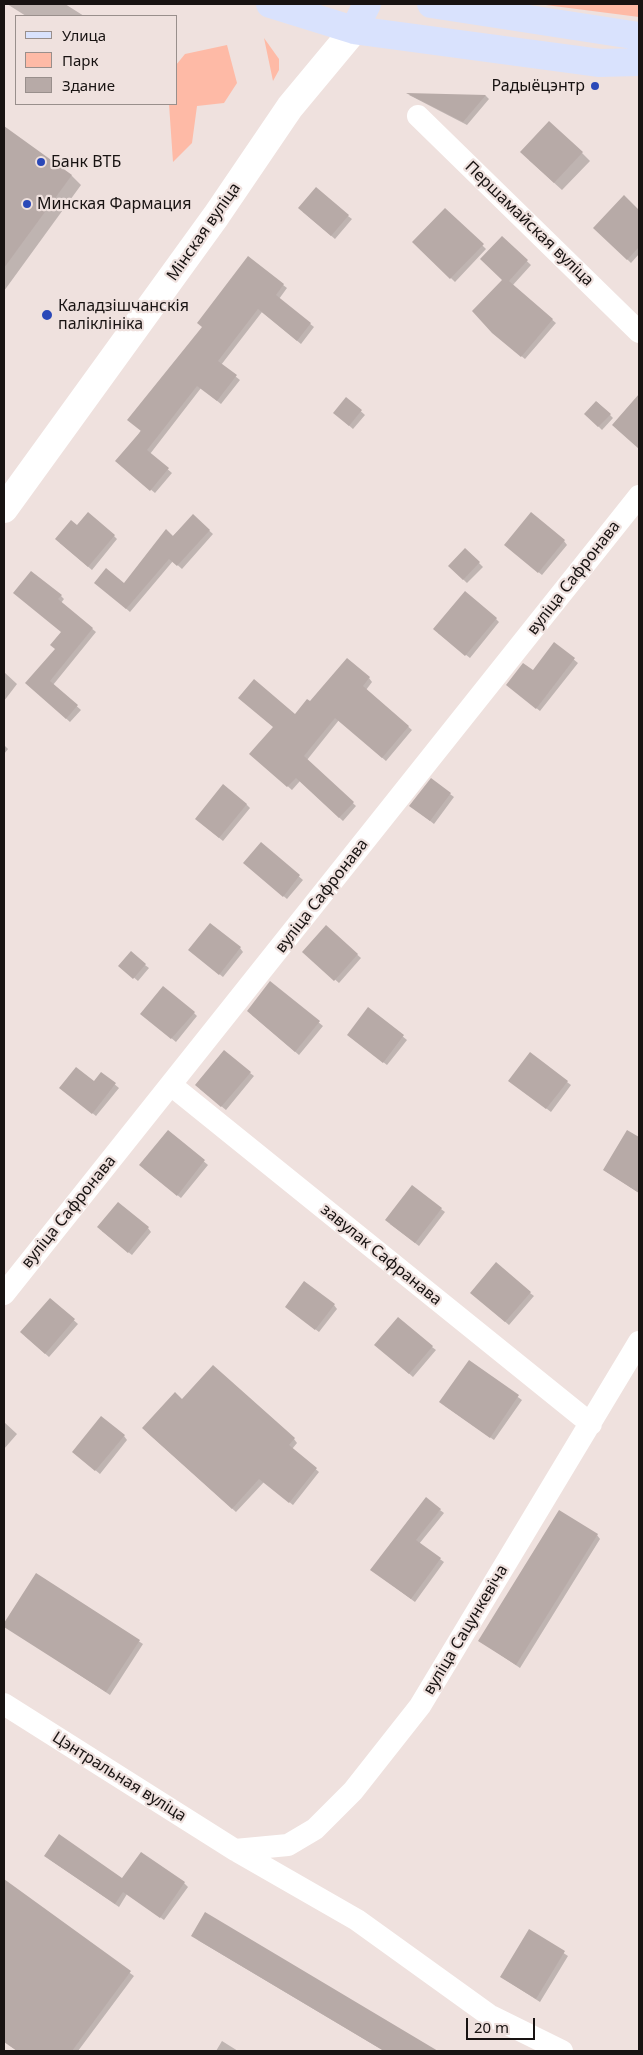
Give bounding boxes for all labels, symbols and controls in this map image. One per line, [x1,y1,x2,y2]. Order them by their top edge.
legend [15,15,178,105]
text: Улица [62,25,106,45]
text: Парк [62,50,98,70]
text: Здание [62,75,115,95]
place label: Радыёцэнтр [491,76,585,96]
marker: Радыёцэнтр [589,80,601,92]
place label: Банк ВТБ [51,152,121,172]
marker: Банк ВТБ [35,156,47,168]
street label: Першамайская вуліца [461,158,597,290]
street label: Мінская вуліца [163,179,245,285]
place label: Минская Фармация [37,194,191,214]
marker: Минская Фармация [21,198,33,210]
place label: Каладзішчанскія паліклініка [58,296,189,334]
marker: Каладзішчанскія паліклініка [40,308,54,322]
street label: вуліца Сафронава [524,517,624,639]
street label: вуліца Сафронава [272,835,372,957]
street label: вуліца Сафронава [18,1152,120,1272]
street label: завулак Сафранава [317,1200,445,1310]
street label: вуліца Сацункевіча [420,1562,512,1698]
street label: Цэнтральная вуліца [48,1728,190,1826]
scale bar [468,2008,537,2040]
text: 20 m [474,2017,509,2037]

